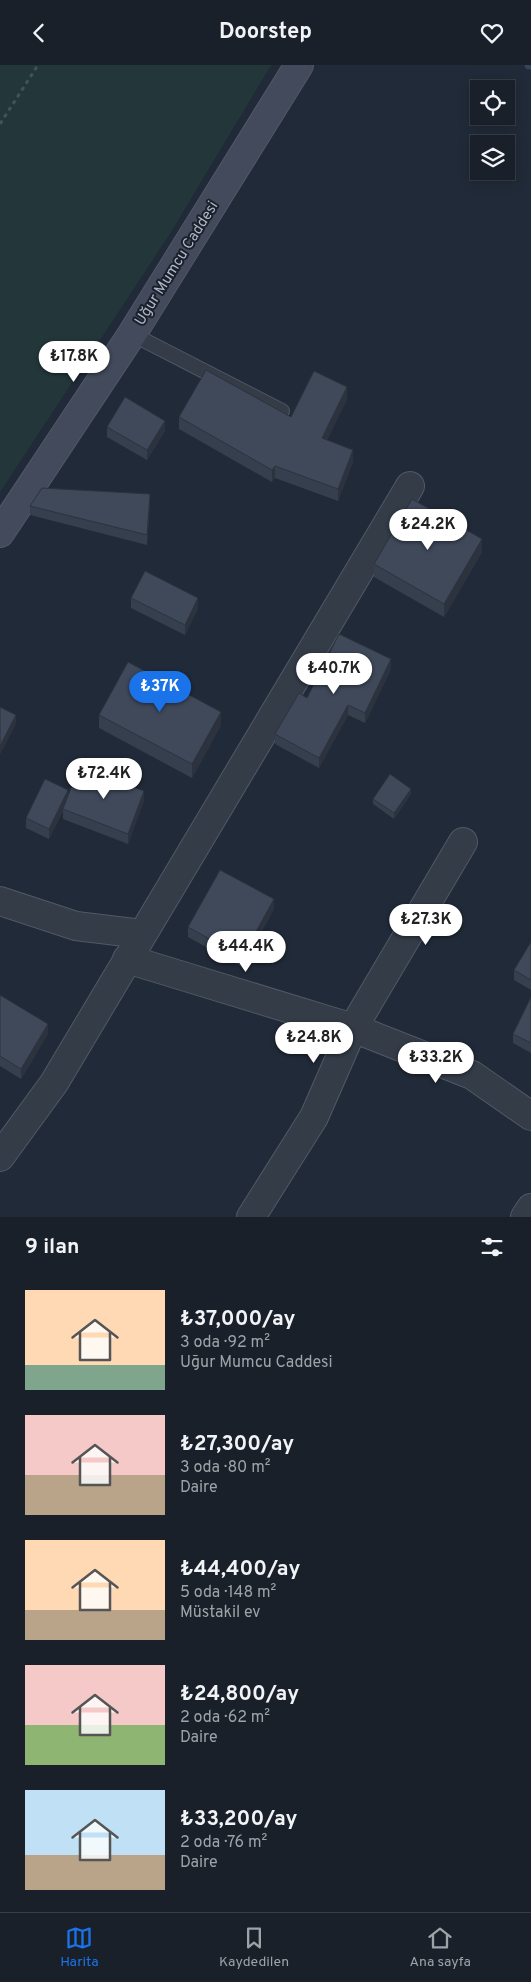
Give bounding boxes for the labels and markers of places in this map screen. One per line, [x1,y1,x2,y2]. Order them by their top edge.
pin: ₺17.8K [33,341,115,383]
pin: ₺24.2K [387,509,469,551]
pin: ₺40.7K [293,653,375,695]
pin: ₺37K [130,671,190,713]
pin: ₺72.4K [63,757,145,800]
pin: ₺27.3K [385,903,467,946]
pin: ₺44.4K [205,931,287,973]
pin: ₺24.8K [273,1021,355,1064]
pin: ₺33.2K [395,1041,477,1084]

